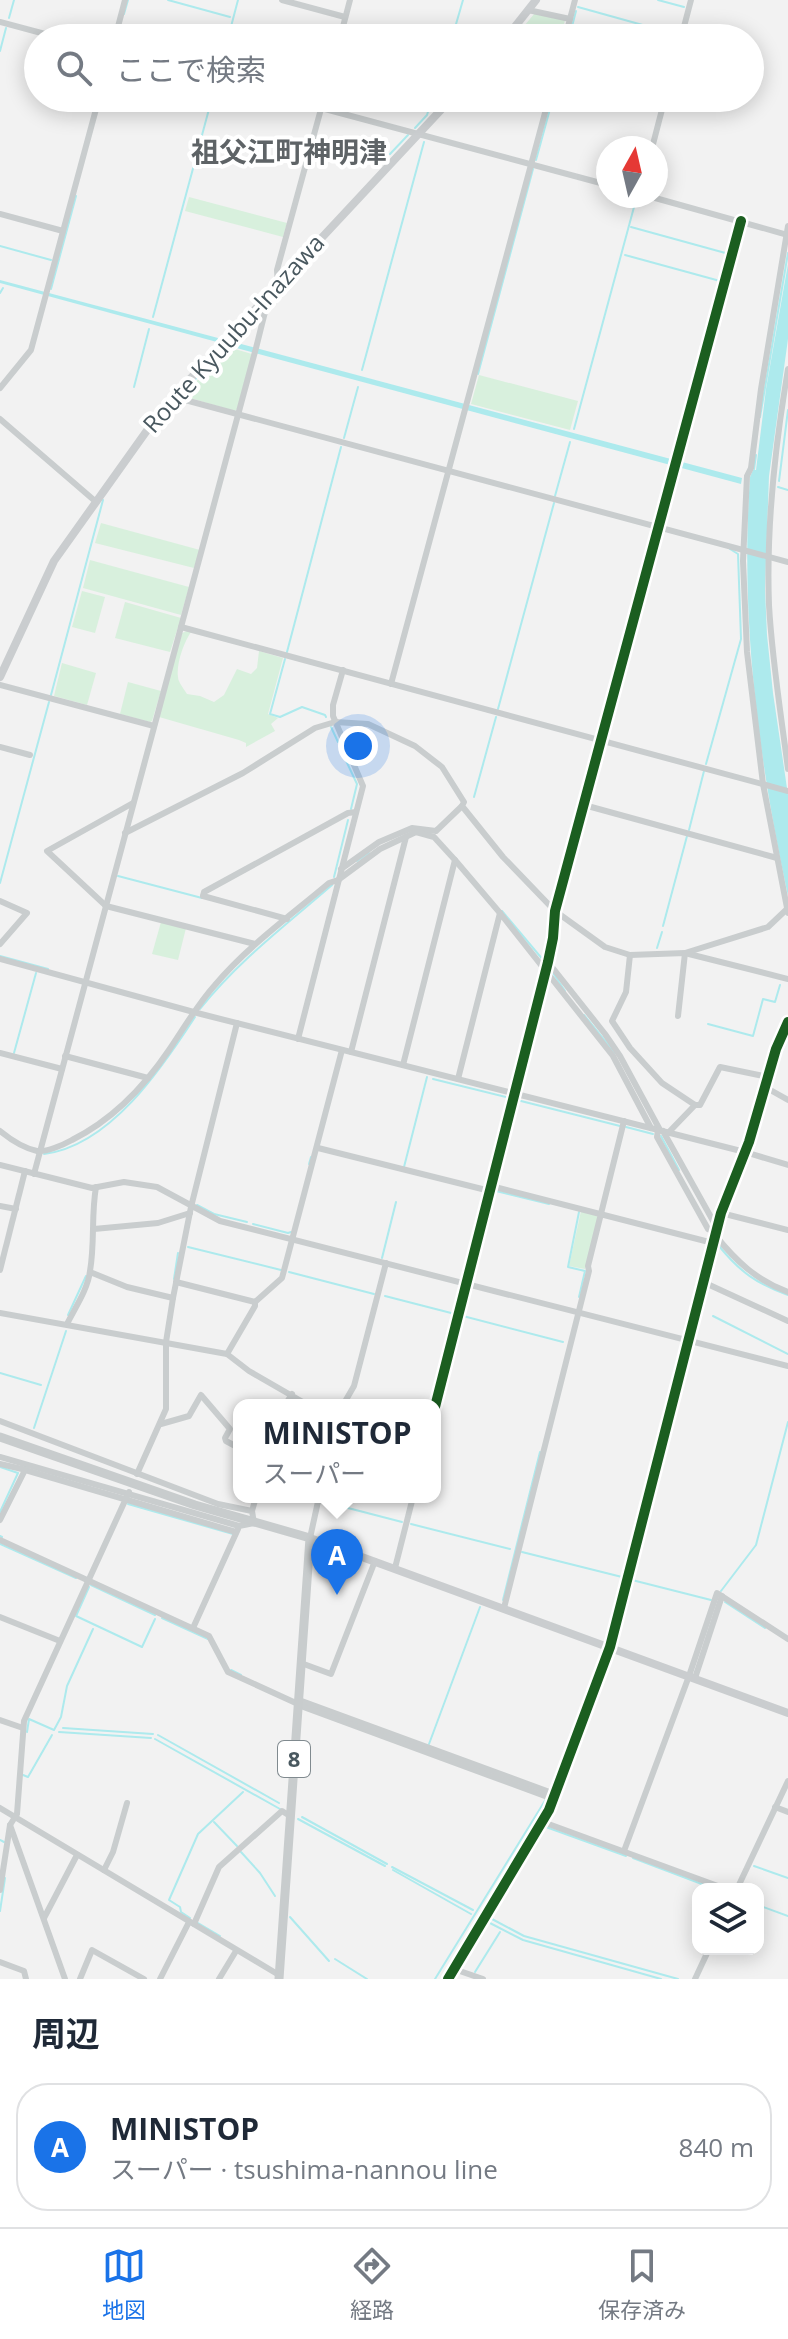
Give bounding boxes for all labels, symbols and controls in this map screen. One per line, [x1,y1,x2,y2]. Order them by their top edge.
search box [24,24,764,112]
icon: search [52,46,96,90]
text: ここで検索 [116,49,266,90]
district label: 祖父江町神明津 [191,132,387,170]
north arrow [596,136,668,208]
street label: Route Kyuubu-Inazawa [135,227,331,439]
your location [338,726,378,766]
popup [233,1399,441,1503]
text: MINISTOP [262,1412,412,1453]
text: スーパー [262,1455,366,1491]
pin: A [311,1529,363,1595]
road number: 8 [278,1741,310,1777]
map controls [692,1883,764,1955]
button: layers [692,1883,764,1955]
text: 周辺 [32,2010,100,2056]
text: MINISTOP [110,2108,259,2149]
text: A [51,2129,69,2165]
text: 840 m [679,2129,754,2165]
text: スーパー · tsushima-nannou line [110,2151,498,2187]
tab: 地図 [102,2244,146,2324]
tab: 経路 [350,2244,394,2324]
tab: 保存済み [598,2244,686,2324]

